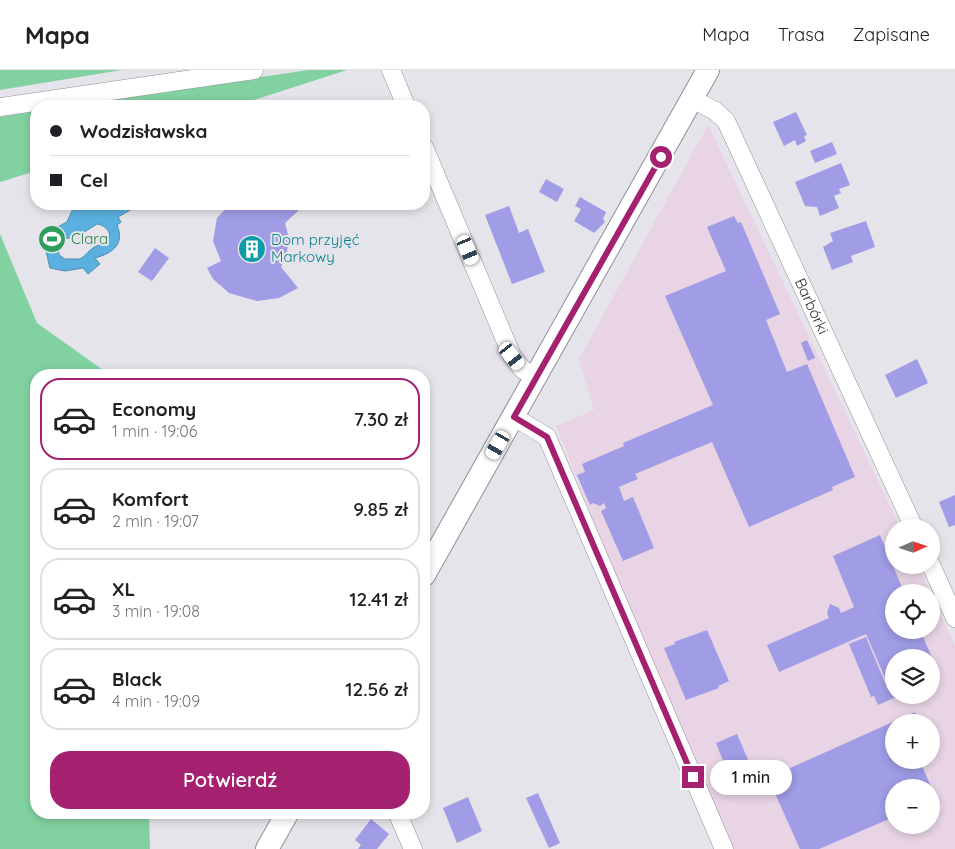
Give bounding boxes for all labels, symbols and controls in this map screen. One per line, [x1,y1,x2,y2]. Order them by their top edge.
text: Mapa [25,20,90,50]
text: Mapa [702,23,750,46]
text: Trasa [778,23,825,46]
text: Zapisane [853,23,930,46]
text: Wodzisławska [80,119,208,143]
route start [650,146,672,168]
text: Cel [80,168,108,192]
sports icon: Clara [37,224,67,254]
place label: Clara [71,229,108,248]
place label: Dom przyjęć Markowy [271,230,360,266]
car [455,233,480,267]
building icon: Dom przyjęć Markowy [237,234,267,264]
street label: Barbórki [791,275,833,337]
car [496,340,527,372]
icon: car [52,397,97,442]
text: Economy [112,397,196,421]
text: 7.30 zł [354,407,408,431]
text: 1 min · 19:06 [112,421,197,441]
car [484,428,511,462]
icon: car [52,487,97,532]
text: Komfort [112,487,189,511]
text: 9.85 zł [353,497,408,521]
text: 2 min · 19:07 [112,511,199,531]
north arrow [885,519,940,574]
map controls [885,519,940,834]
icon: car [52,577,97,622]
text: XL [112,577,135,601]
button: locate [885,584,940,639]
text: 12.41 zł [349,587,408,611]
text: 3 min · 19:08 [112,601,200,621]
button: layers [885,649,940,704]
icon: car [52,667,97,712]
text: Black [112,667,162,691]
text: 12.56 zł [345,677,408,701]
text: 4 min · 19:09 [112,691,200,711]
button: + [885,714,940,769]
button: Potwierdź [50,751,410,809]
callout: 1 min [710,760,793,794]
route end [682,766,704,788]
text: 1 min [732,767,770,787]
button: − [885,779,940,834]

